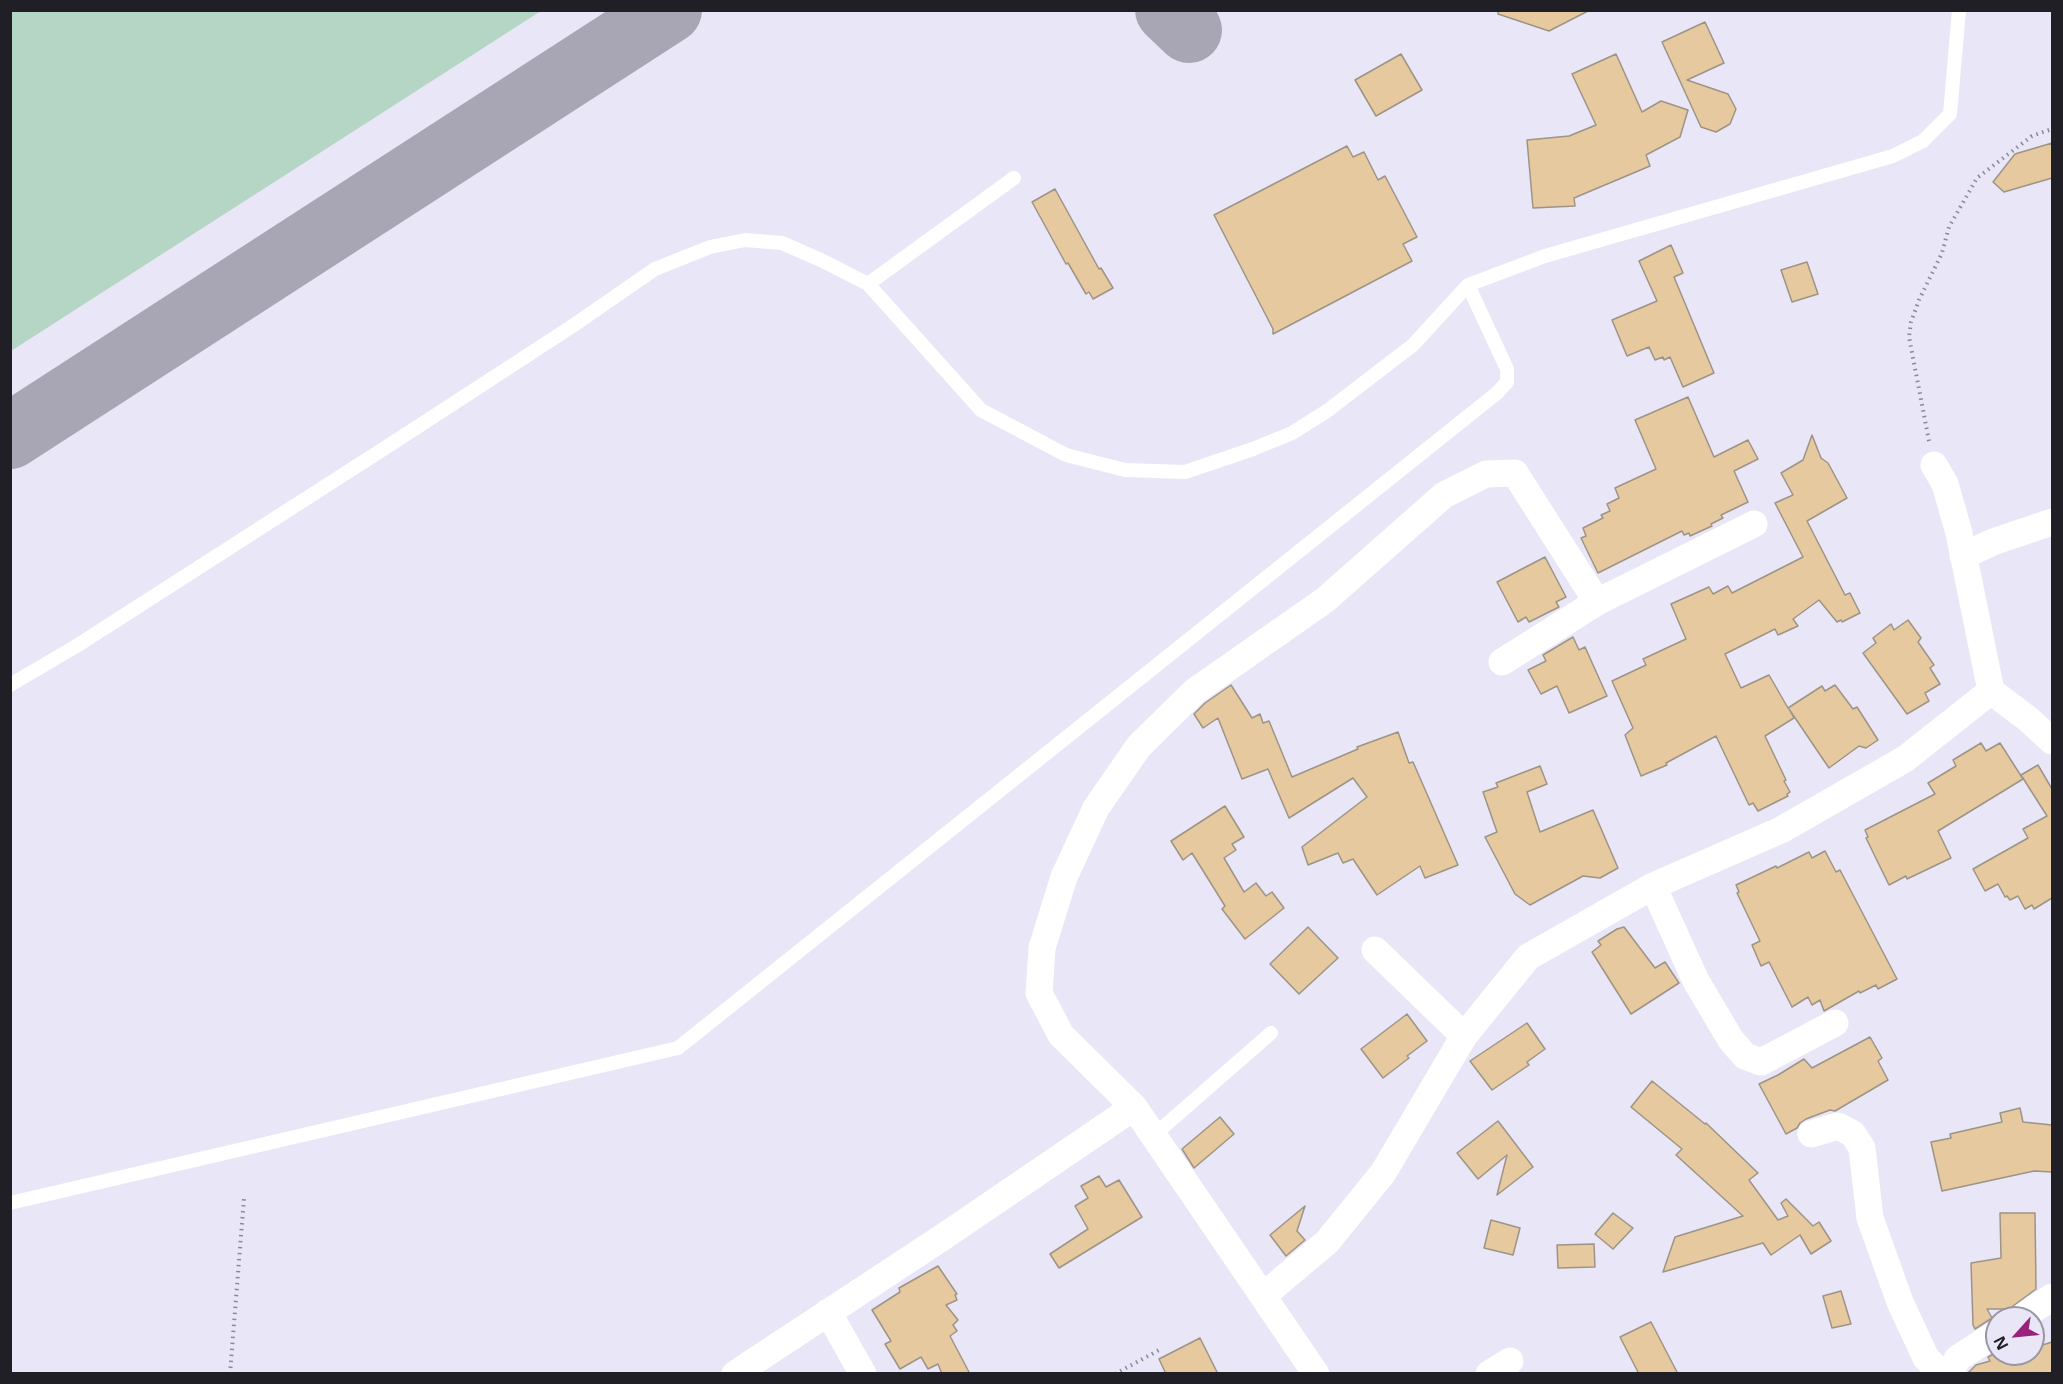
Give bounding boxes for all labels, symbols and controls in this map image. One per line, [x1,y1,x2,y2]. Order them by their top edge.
north arrow [1985,1306,2045,1366]
text: N [1988,1332,2014,1354]

